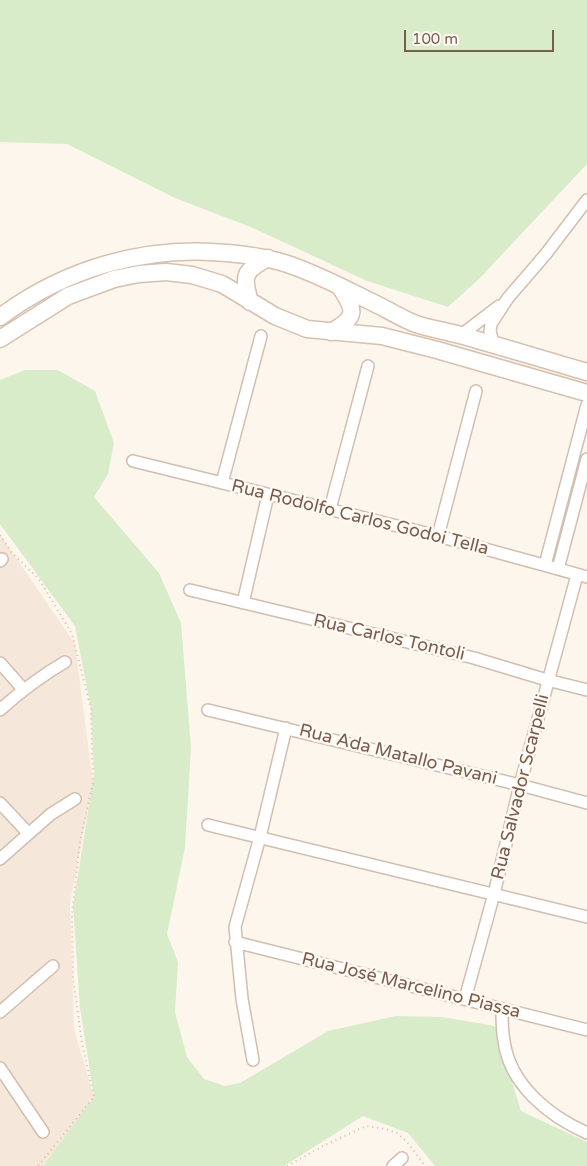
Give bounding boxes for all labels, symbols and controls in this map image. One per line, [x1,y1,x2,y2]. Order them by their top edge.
scale bar [407,20,557,52]
text: 100 m [412,30,458,48]
street label: Rua Rodolfo Carlos Godoi Tella [229,476,491,560]
street label: Rua Carlos Tontoli [311,610,467,666]
street label: Rua Salvador Scarpelli [487,692,555,882]
street label: Rua Ada Matallo Pavani [297,720,499,790]
street label: Rua José Marcelino Piassa [299,948,523,1024]

